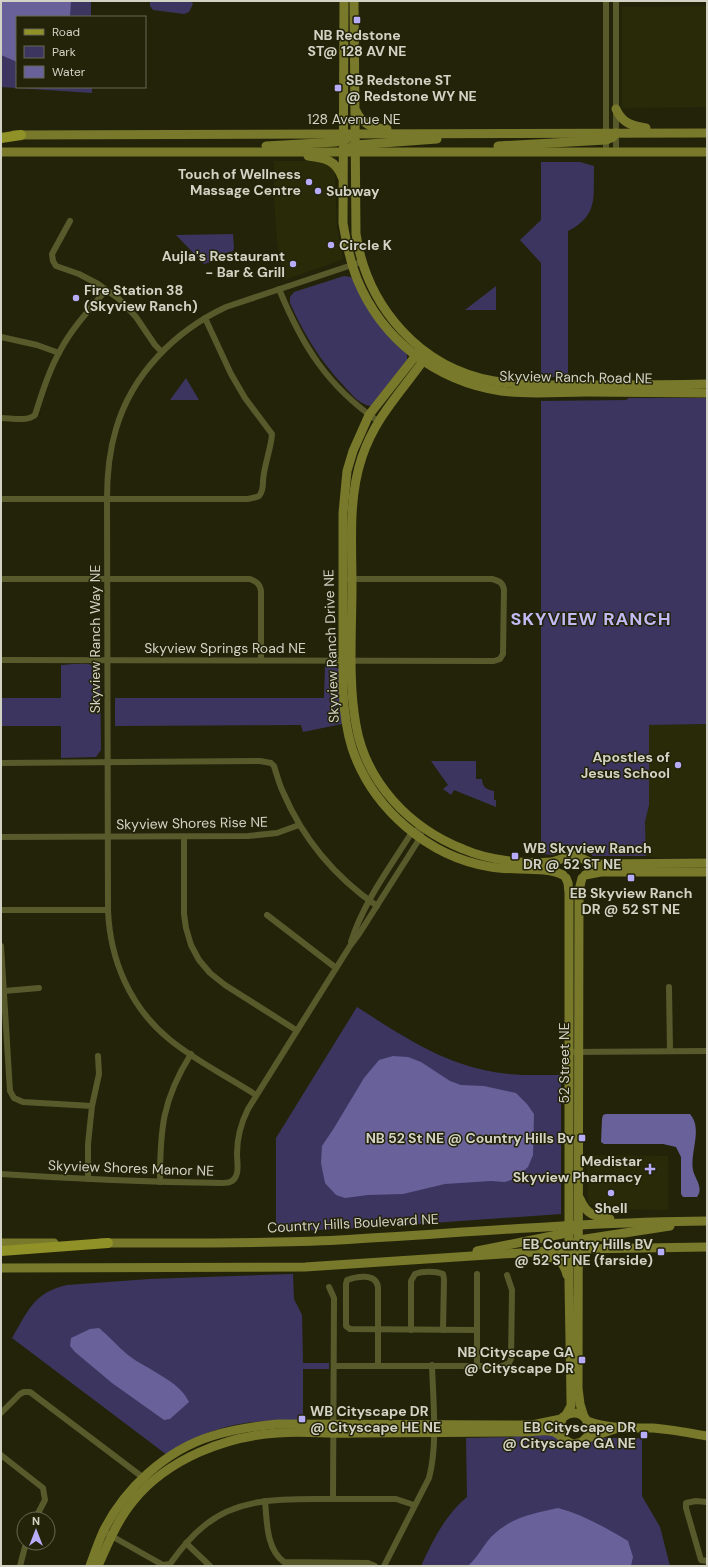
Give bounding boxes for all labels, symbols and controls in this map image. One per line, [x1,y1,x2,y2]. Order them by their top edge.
marker: NB Redstone ST@ 128 AV NE [352,15,362,25]
legend [16,16,146,88]
text: Road [52,24,80,40]
place label: NB Redstone ST@ 128 AV NE [308,26,406,60]
text: Park [52,44,76,60]
text: Water [52,64,86,80]
place label: SB Redstone ST @ Redstone WY NE [346,71,477,105]
marker: SB Redstone ST @ Redstone WY NE [333,83,343,93]
street label: 128 Avenue NE [307,110,401,128]
place label: Touch of Wellness Massage Centre [178,165,301,199]
marker: Touch of Wellness Massage Centre [304,177,314,187]
place label: Subway [326,182,380,200]
marker: Subway [313,186,323,196]
place label: Circle K [339,236,392,254]
marker: Circle K [326,240,336,250]
place label: Aujla's Restaurant - Bar & Grill [162,247,285,281]
marker: Aujla's Restaurant - Bar & Grill [288,259,298,269]
place label: Fire Station 38 (Skyview Ranch) [84,281,198,315]
marker: Fire Station 38 (Skyview Ranch) [71,293,81,303]
street label: Skyview Ranch Road NE [499,367,653,387]
street label: Skyview Ranch Way NE [86,565,104,713]
street label: Skyview Ranch Drive NE [319,569,343,723]
district label: SKYVIEW RANCH [510,607,672,631]
street label: Skyview Springs Road NE [144,639,306,657]
place label: Apostles of Jesus School [581,748,670,782]
marker: Apostles of Jesus School [673,760,683,770]
street label: Skyview Shores Rise NE [116,813,268,833]
place label: WB Skyview Ranch DR @ 52 ST NE [523,839,652,873]
marker: WB Skyview Ranch DR @ 52 ST NE [510,851,520,861]
marker: EB Skyview Ranch DR @ 52 ST NE [626,873,636,883]
place label: EB Skyview Ranch DR @ 52 ST NE [570,884,692,918]
street label: 52 Street NE [555,1022,573,1104]
place label: NB 52 St NE @ Country Hills Bv [366,1129,574,1147]
marker: NB 52 St NE @ Country Hills Bv [577,1133,587,1143]
place label: Medistar Skyview Pharmacy [513,1152,643,1186]
street label: Skyview Shores Manor NE [48,1156,214,1180]
marker: Medistar Skyview Pharmacy [645,1164,655,1174]
marker: Shell [606,1188,616,1198]
place label: Shell [594,1199,628,1217]
street label: Country Hills Boulevard NE [267,1210,439,1236]
place label: EB Country Hills BV @ 52 ST NE (farside) [514,1235,653,1269]
marker: EB Country Hills BV @ 52 ST NE (farside) [656,1247,666,1257]
place label: NB Cityscape GA @ Cityscape DR [457,1343,574,1377]
marker: NB Cityscape GA @ Cityscape DR [577,1355,587,1365]
place label: WB Cityscape DR @ Cityscape HE NE [310,1402,441,1436]
marker: WB Cityscape DR @ Cityscape HE NE [297,1414,307,1424]
place label: EB Cityscape DR @ Cityscape GA NE [502,1418,636,1452]
marker: EB Cityscape DR @ Cityscape GA NE [639,1430,649,1440]
north arrow [16,1511,56,1551]
text: N [32,1514,40,1528]

